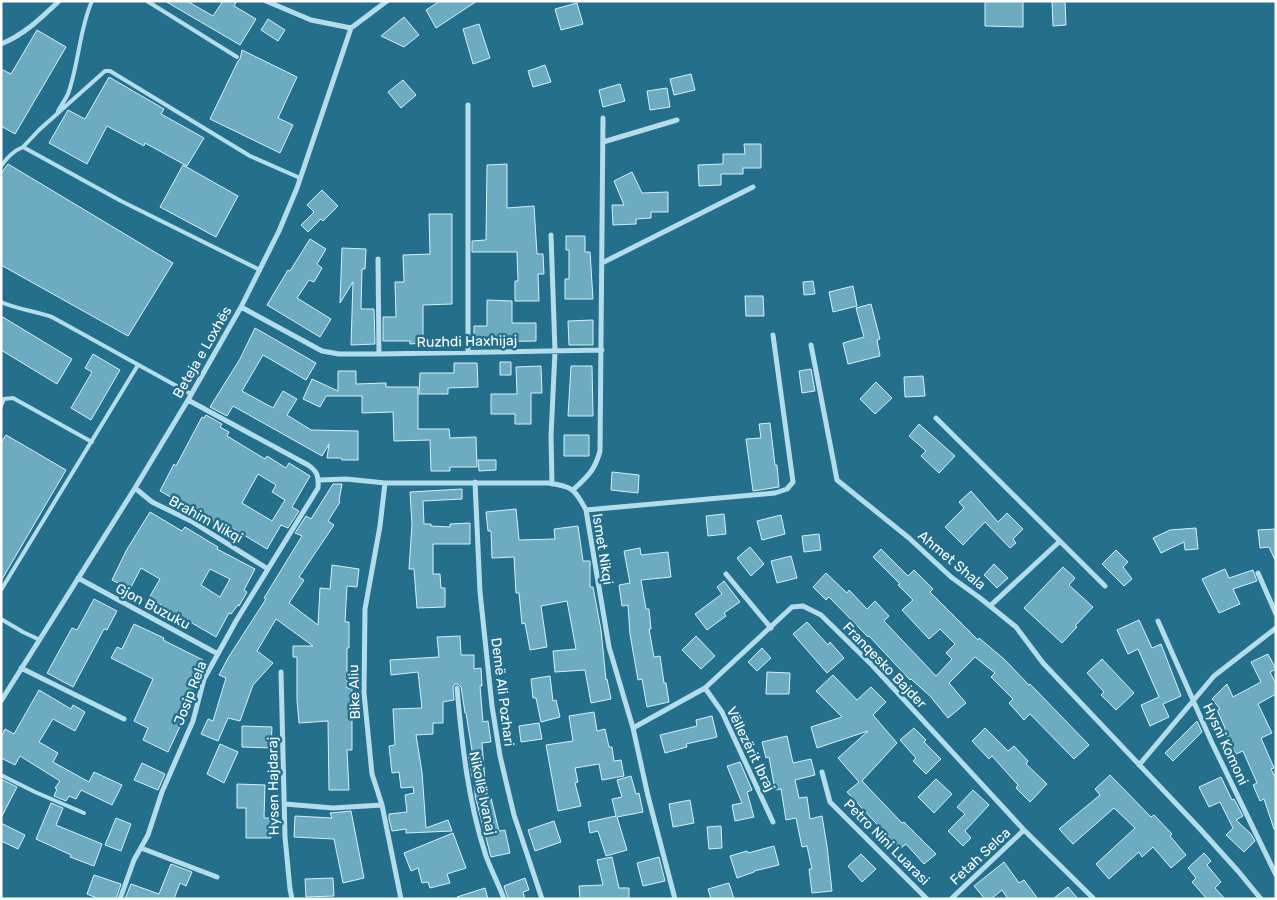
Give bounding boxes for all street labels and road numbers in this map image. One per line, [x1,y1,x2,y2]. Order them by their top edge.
street label: Beteja e Loxhës [169,303,236,401]
street label: Ruzhdi Haxhijaj [417,332,517,351]
street label: Brahim Nikqi [166,492,246,547]
street label: Ismet Nikqi [588,512,617,586]
street label: Ahmet Shala [914,527,989,594]
street label: Gjon Buzuku [113,580,193,633]
street label: Franqesko Bajder [839,619,931,713]
street label: Demë Ali Pozhari [487,637,518,747]
street label: Josip Rela [170,659,210,728]
street label: Bike Aliu [345,664,364,720]
street label: Hysni Komoni [1199,701,1252,788]
street label: Vëllezërit Ibraj [723,704,778,794]
street label: Hysen Hajdaraj [264,737,283,835]
street label: Nikollë Ivanaj [465,750,500,836]
street label: Petro Nini Luarasi [840,796,933,889]
street label: Fetah Selca [947,824,1014,889]

